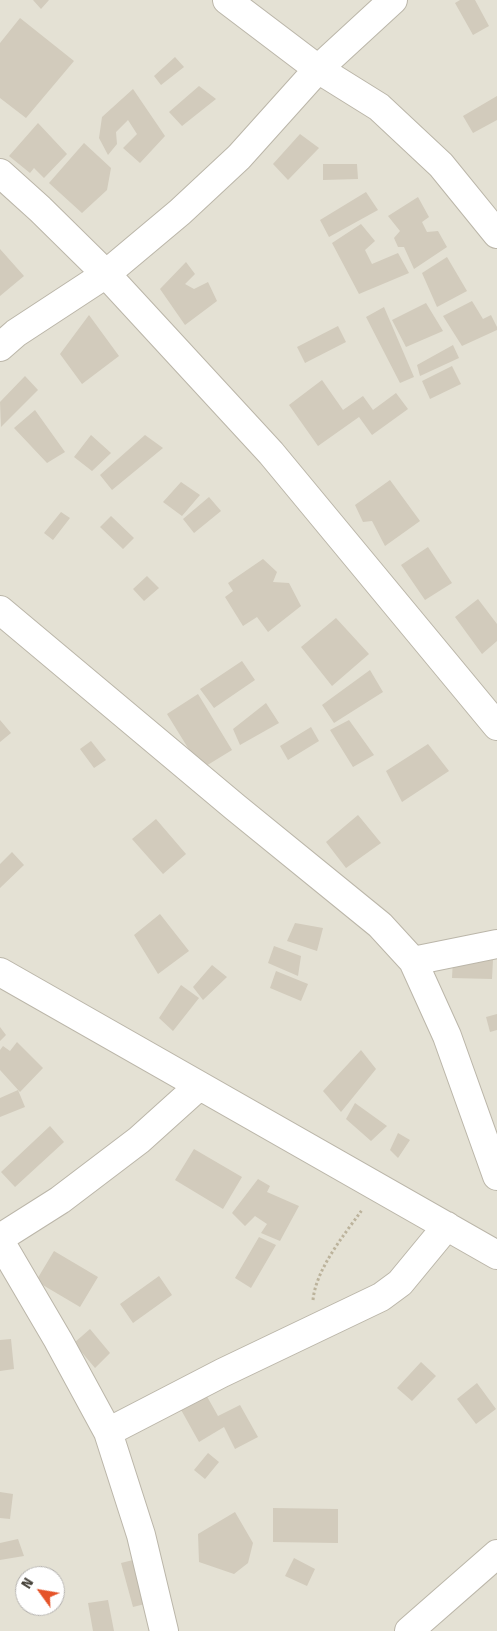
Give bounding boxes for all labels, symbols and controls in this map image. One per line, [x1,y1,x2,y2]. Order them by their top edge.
north arrow [15,1566,65,1616]
text: N [18,1575,37,1592]

